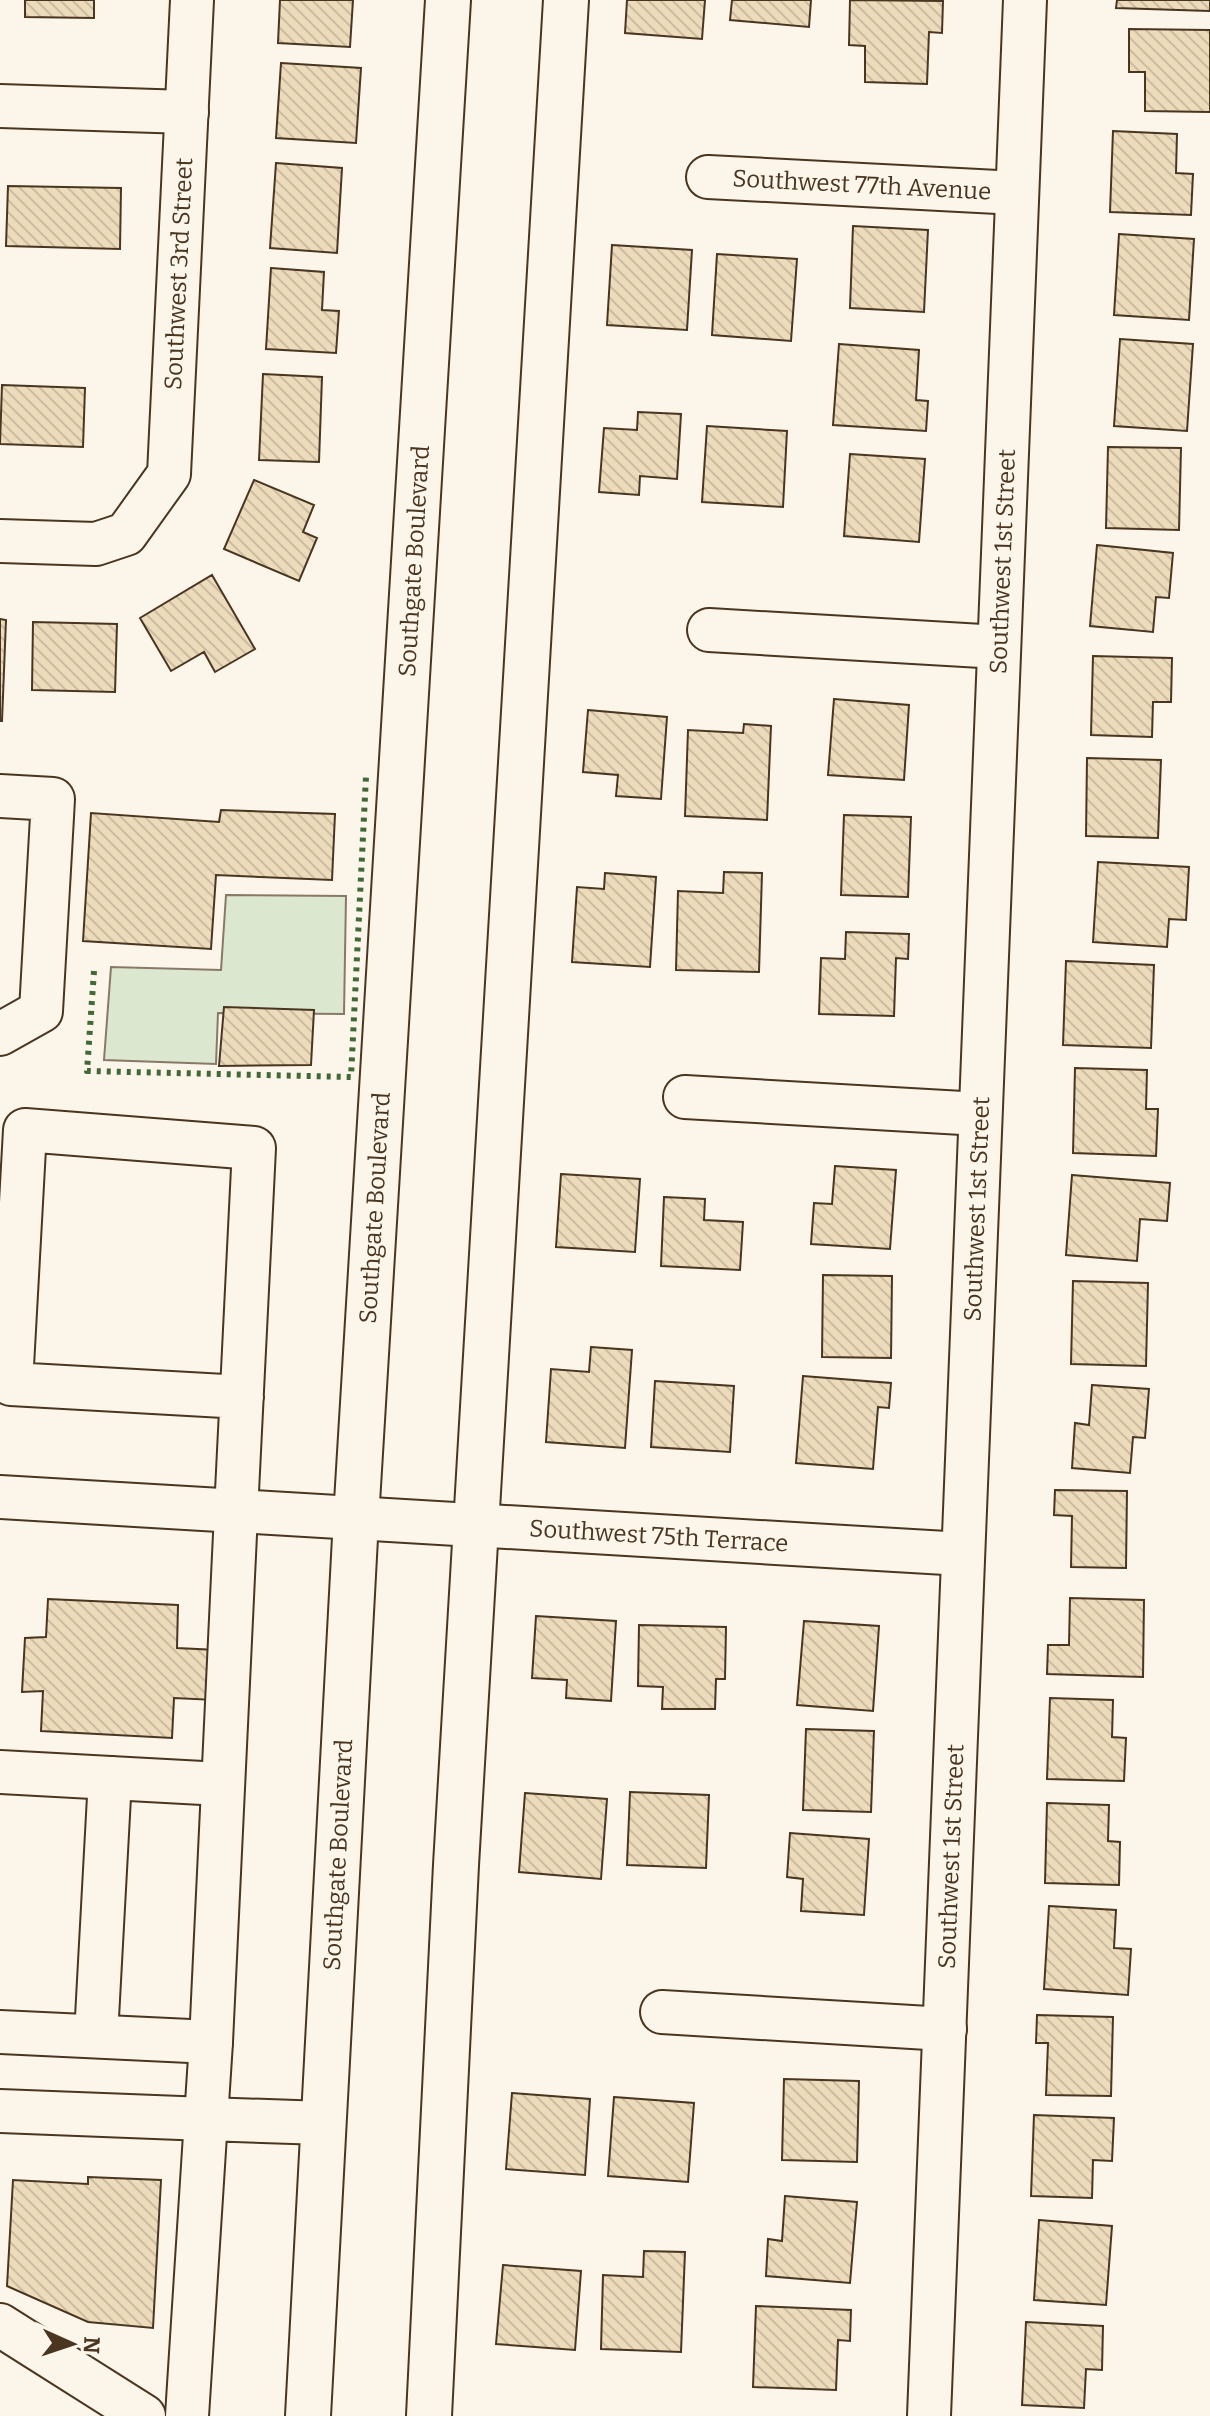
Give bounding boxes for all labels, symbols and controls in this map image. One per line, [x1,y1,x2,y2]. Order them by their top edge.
street label: Southwest 3rd Street [159,157,198,391]
street label: Southwest 77th Avenue [732,164,992,206]
street label: Southgate Boulevard [393,444,435,678]
street label: Southwest 1st Street [984,448,1021,674]
street label: Southgate Boulevard [354,1091,396,1324]
street label: Southwest 1st Street [959,1096,995,1322]
street label: Southwest 75th Terrace [529,1514,789,1558]
street label: Southgate Boulevard [318,1738,358,1971]
street label: Southwest 1st Street [933,1743,970,1969]
north arrow [32,2304,112,2384]
text: N [78,2336,105,2354]

